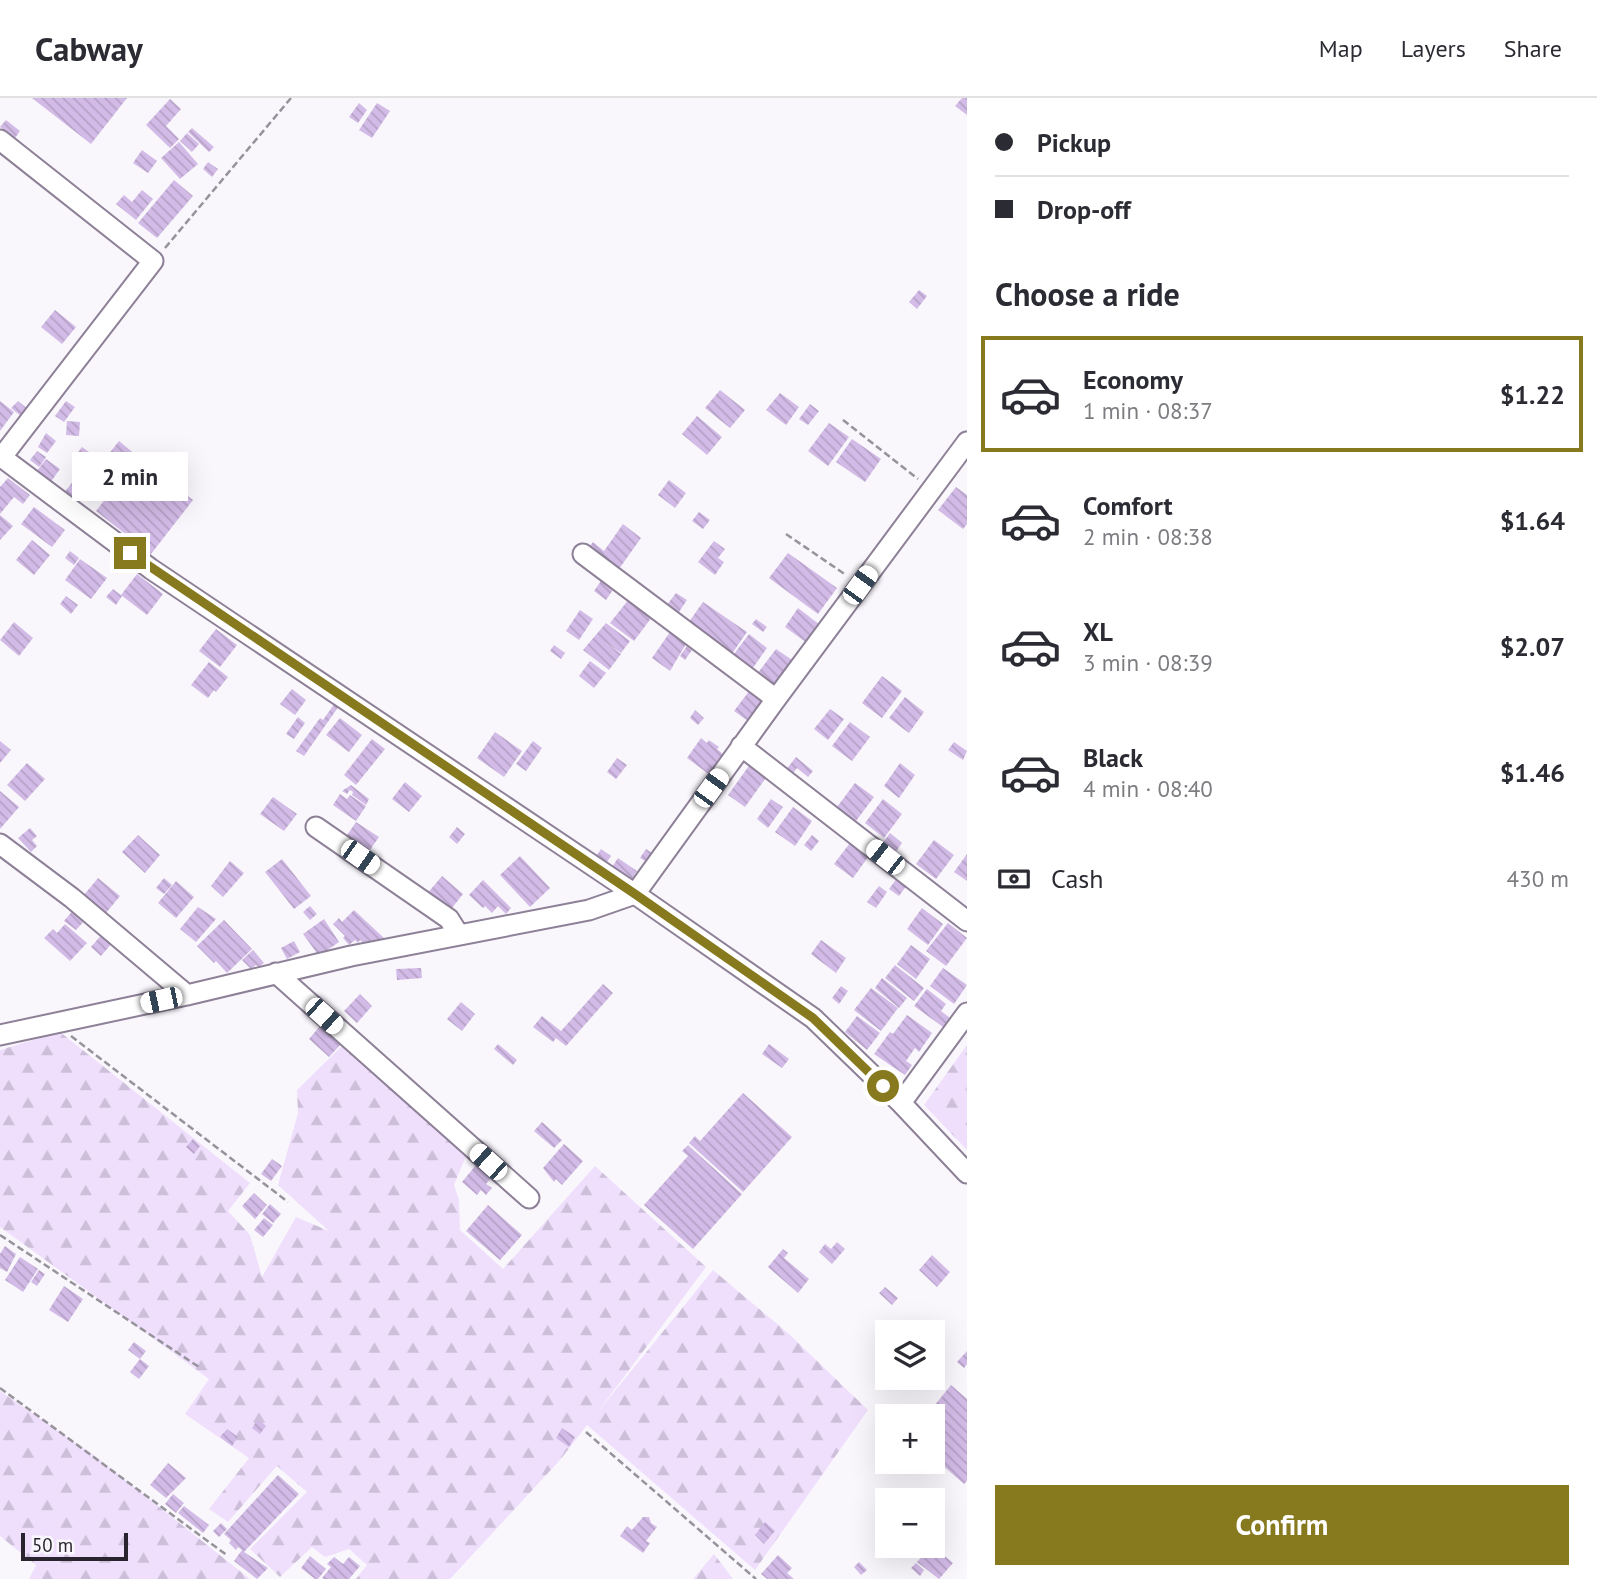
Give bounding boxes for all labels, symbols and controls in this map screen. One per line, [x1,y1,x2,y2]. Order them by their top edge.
text: Cabway [35,27,143,70]
text: Map [1319,33,1363,64]
text: Layers [1401,33,1466,64]
text: Share [1504,33,1562,64]
text: Pickup [1037,126,1111,159]
text: Drop-off [1037,193,1131,226]
text: Choose a ride [995,273,1180,315]
icon: car [999,363,1062,426]
text: Economy [1083,363,1183,396]
text: $1.22 [1500,378,1565,411]
text: 1 min · 08:37 [1083,396,1213,425]
callout: 2 min [72,452,188,500]
text: 2 min [102,462,158,491]
icon: car [999,489,1062,552]
text: Comfort [1083,489,1173,522]
text: $1.64 [1500,504,1565,537]
text: 2 min · 08:38 [1083,522,1213,551]
route end [114,537,146,569]
car [840,562,881,608]
icon: car [999,615,1062,678]
text: XL [1083,615,1113,648]
text: $2.07 [1500,630,1565,663]
text: 3 min · 08:39 [1083,648,1213,677]
icon: car [999,741,1062,804]
text: Black [1083,741,1143,774]
text: $1.46 [1500,756,1565,789]
car [691,765,732,811]
text: 4 min · 08:40 [1083,774,1213,803]
car [337,836,384,878]
car [862,836,909,878]
icon: cash [995,860,1033,898]
text: Cash [1051,862,1103,895]
text: 430 m [1507,864,1569,893]
car [139,985,184,1015]
car [302,994,347,1038]
route start [867,1070,899,1102]
car [466,1140,511,1184]
map controls [875,1320,945,1558]
button: layers [875,1320,945,1390]
button: + [875,1404,945,1474]
button: Confirm [995,1485,1569,1565]
button: − [875,1488,945,1558]
scale bar [21,1530,128,1562]
text: 50 m [32,1533,73,1557]

